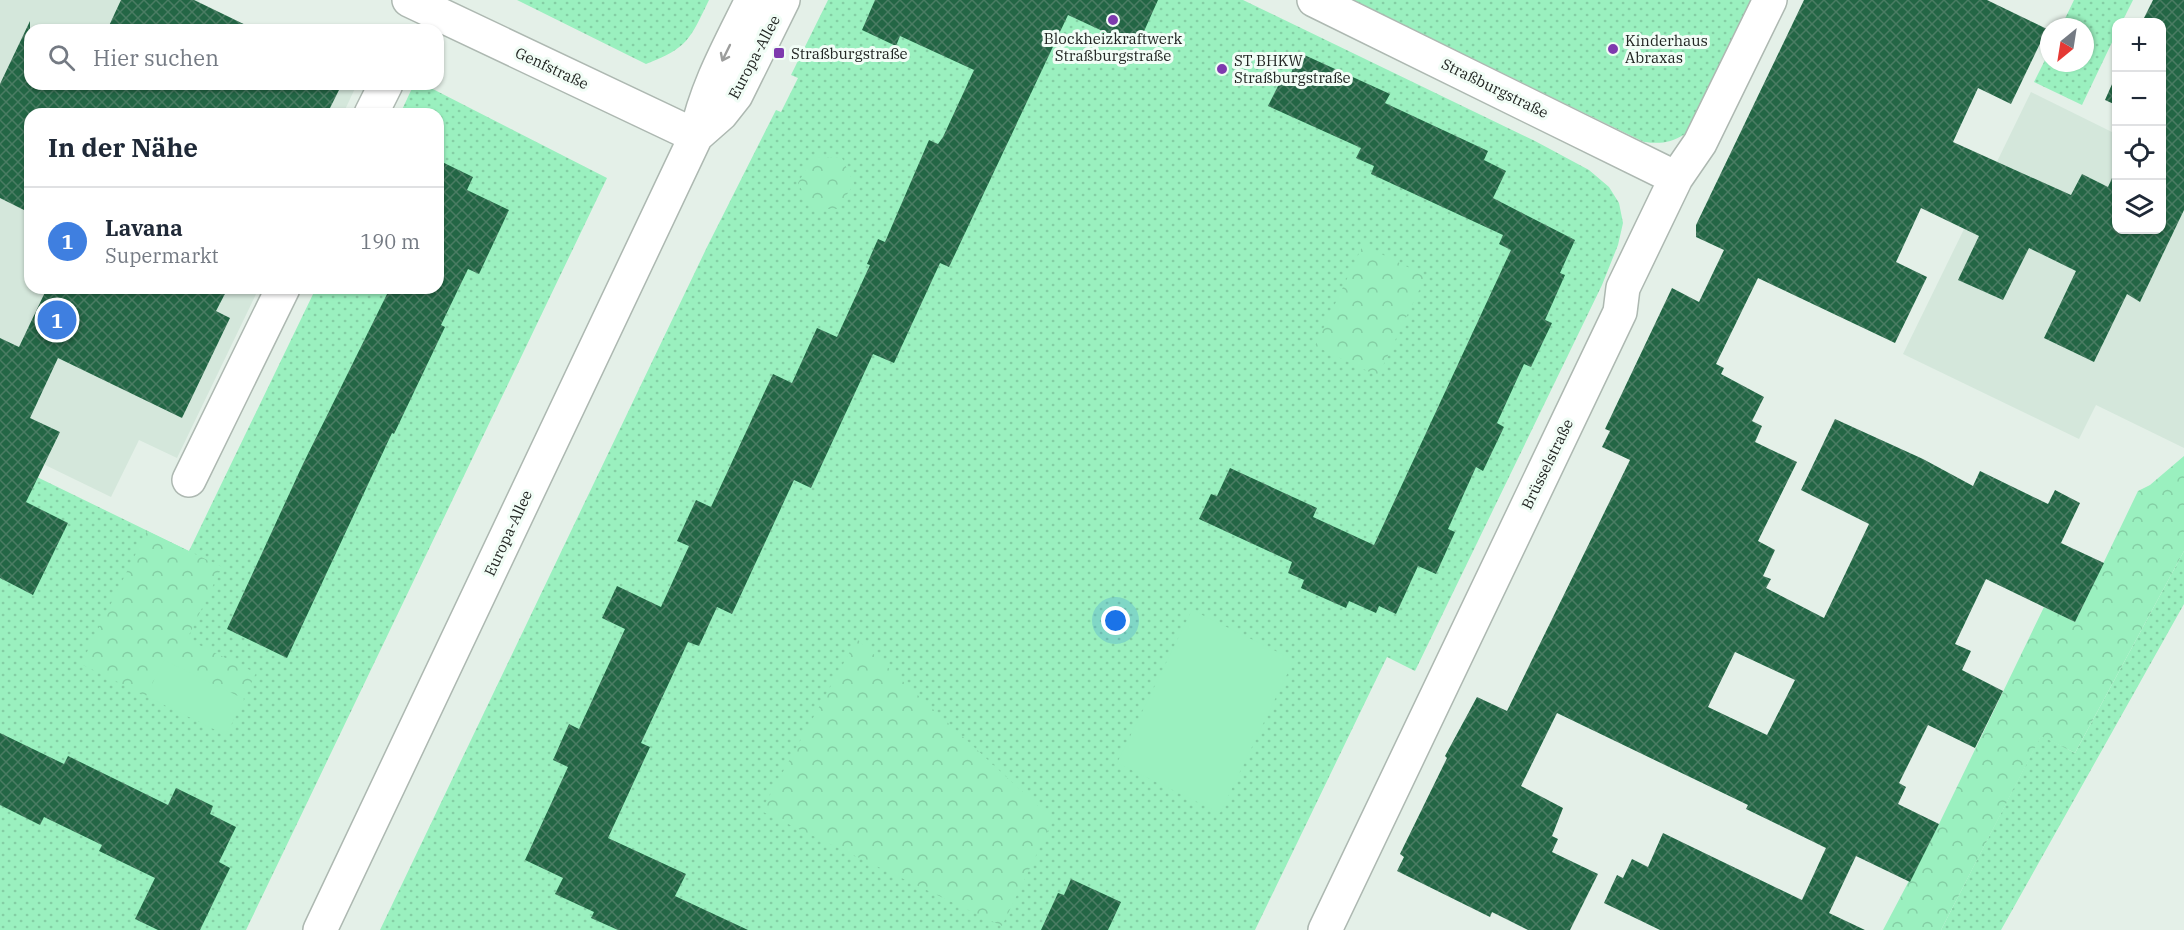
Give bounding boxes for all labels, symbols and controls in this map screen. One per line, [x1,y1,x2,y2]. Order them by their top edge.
street label: Europa-Allee [724,12,784,102]
marker: Blockheizkraftwerk Straßburgstraße [1106,13,1120,27]
north arrow [2040,18,2094,72]
map controls [2112,18,2166,234]
button: + [2112,18,2166,72]
search box [24,24,444,90]
place label: Blockheizkraftwerk Straßburgstraße [1044,29,1182,65]
place label: Kinderhaus Abraxas [1625,31,1708,67]
icon: search [45,41,78,74]
marker: Kinderhaus Abraxas [1606,42,1620,56]
text: Hier suchen [93,43,219,72]
street label: Genfstraße [512,43,592,93]
one-way arrow [720,43,731,61]
place label: Straßburgstraße [791,44,908,63]
marker: Straßburgstraße [772,46,786,60]
place label: ST BHKW Straßburgstraße [1234,51,1351,87]
street label: Straßburgstraße [1438,54,1552,122]
marker: ST BHKW Straßburgstraße [1215,62,1229,76]
button: − [2112,72,2166,126]
button: locate [2112,126,2166,180]
text: In der Nähe [48,130,198,164]
button: layers [2112,180,2166,234]
text: Lavana [105,213,183,242]
text: 1 [62,228,74,255]
text: 190 m [360,228,420,255]
text: Supermarkt [105,242,219,269]
pin: 1 [38,298,76,342]
street label: Brüsselstraße [1517,416,1577,512]
street label: Europa-Allee [480,487,536,579]
your location [1101,606,1130,635]

